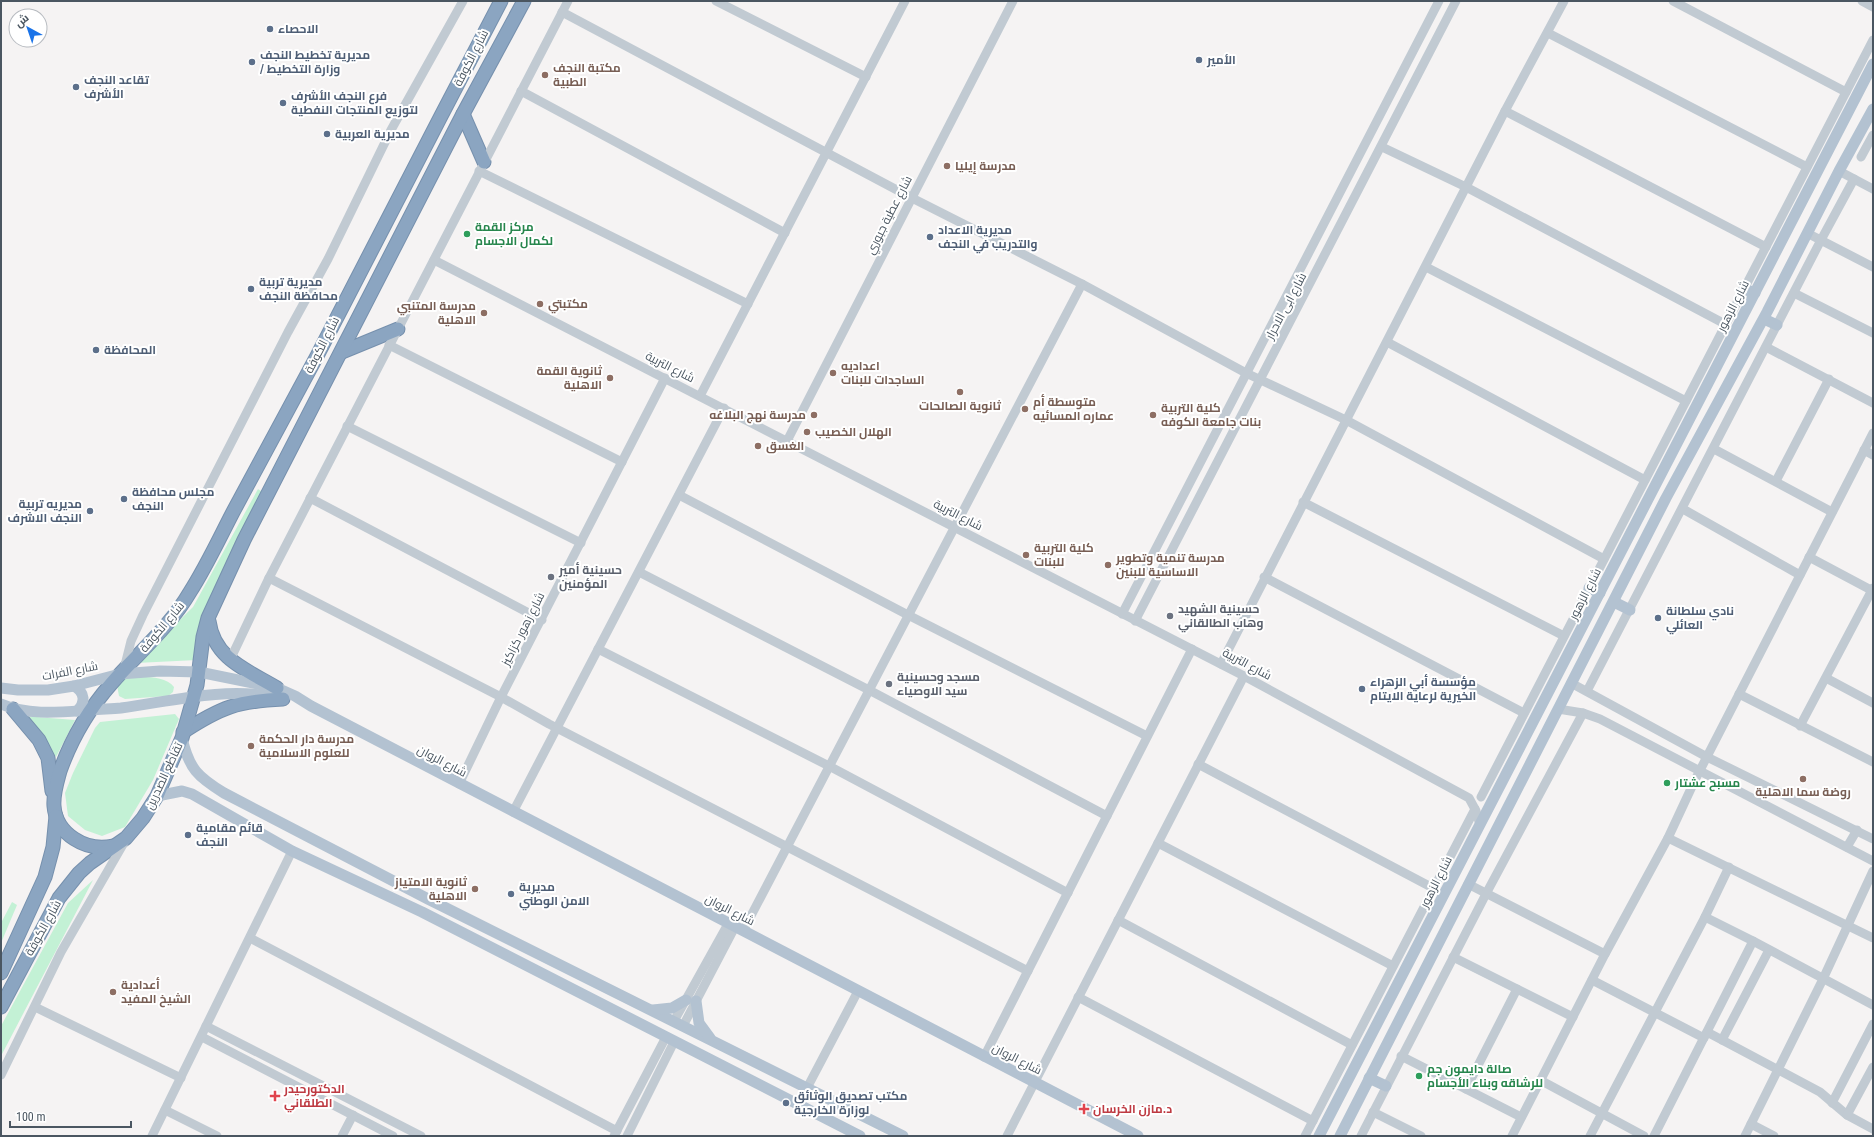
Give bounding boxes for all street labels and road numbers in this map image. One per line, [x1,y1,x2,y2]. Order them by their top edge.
street label: شارع الكوفة [451,27,492,89]
street label: شارع عطية جبوري [863,173,918,258]
street label: شارع ابی الاحرار [1262,270,1310,343]
street label: شارع الزهور [1714,278,1753,335]
street label: شارع الكوفة [302,314,343,376]
street label: شارع التربية [643,349,697,386]
street label: شارع التربية [931,497,985,534]
street label: شارع الزهور [1566,566,1605,623]
street label: شارع زهور كزاكيز [498,590,548,669]
street label: شارع الكوفة [137,599,188,656]
street label: شارع التربية [1220,645,1274,684]
street label: شارع الفرات [41,659,99,684]
street label: تقاطع الصدرين [142,739,187,812]
street label: شارع الروان [414,742,469,781]
street label: شارع الزهور [1417,854,1456,911]
street label: شارع الروان [702,892,757,929]
street label: شارع الكوفة [22,898,65,959]
street label: شارع الروان [989,1041,1044,1078]

